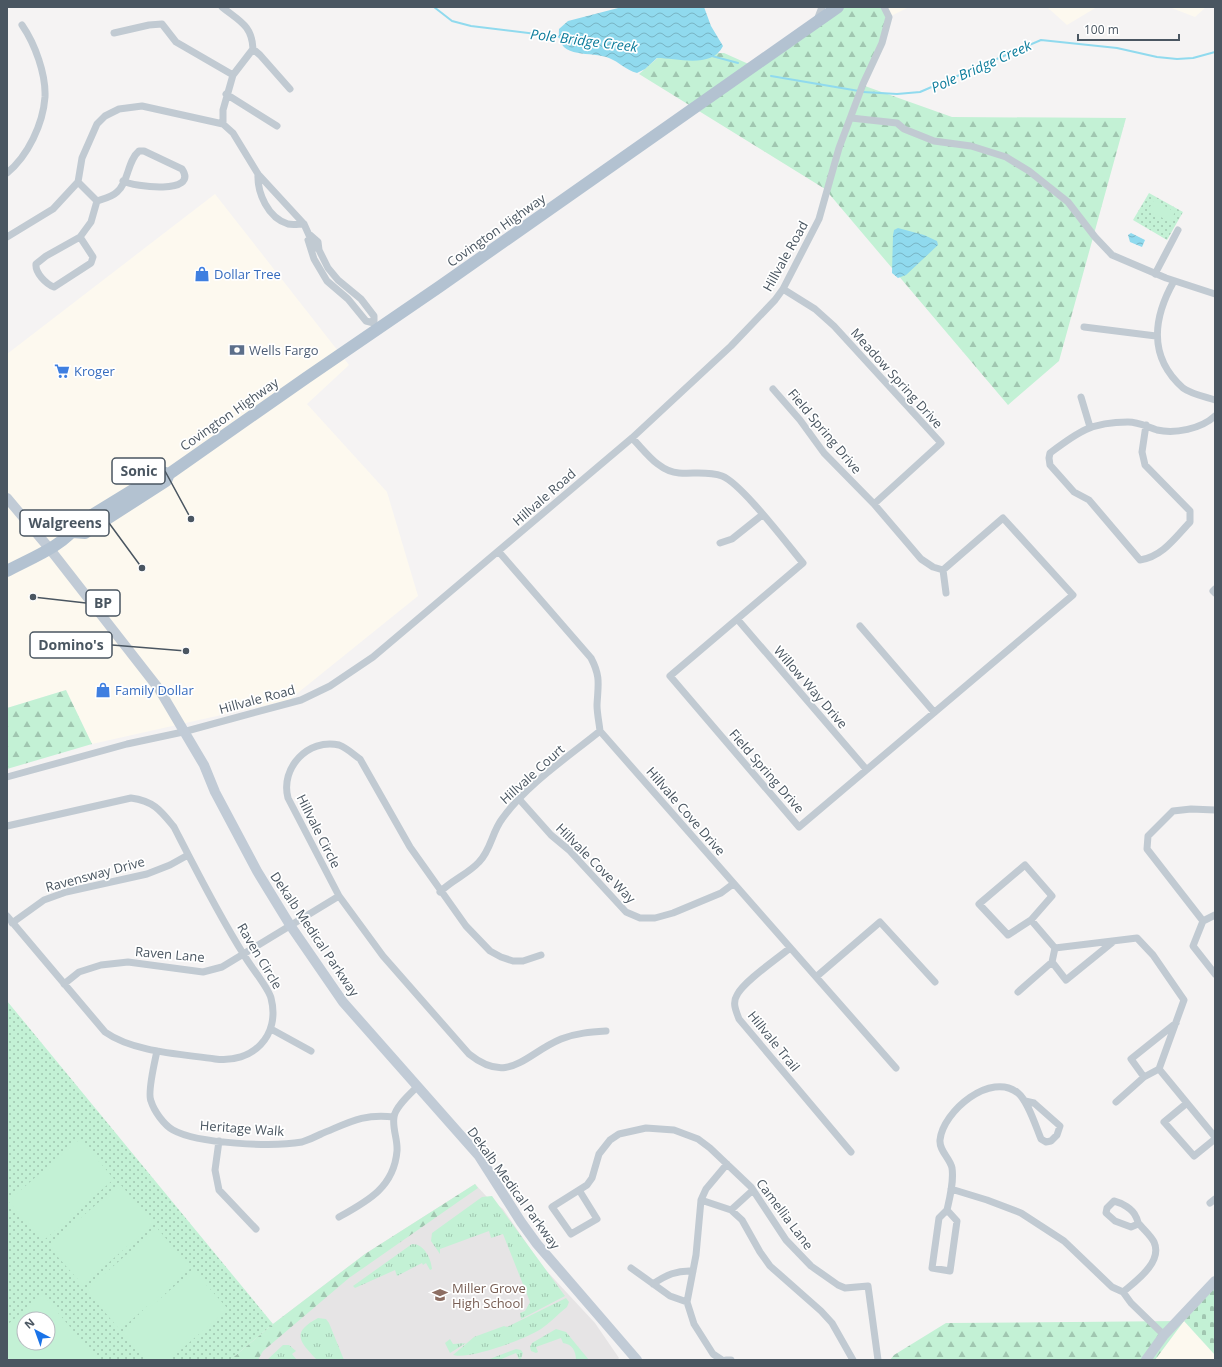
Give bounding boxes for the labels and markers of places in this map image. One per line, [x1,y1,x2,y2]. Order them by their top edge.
shop icon: Dollar Tree [193,265,211,283]
place label: Dollar Tree [214,265,281,283]
bank icon: Wells Fargo [228,341,246,359]
place label: Wells Fargo [249,341,319,359]
supermarket icon: Kroger [53,362,71,380]
place label: Kroger [74,362,115,380]
callout: Sonic [112,458,165,484]
callout: Walgreens [20,510,109,536]
callout: BP [86,590,120,616]
callout: Domino's [30,632,112,658]
shop icon: Family Dollar [94,681,112,699]
place label: Family Dollar [115,681,194,699]
place label: Miller Grove High School [452,1279,526,1312]
school or university icon: Miller Grove High School [431,1286,449,1304]

